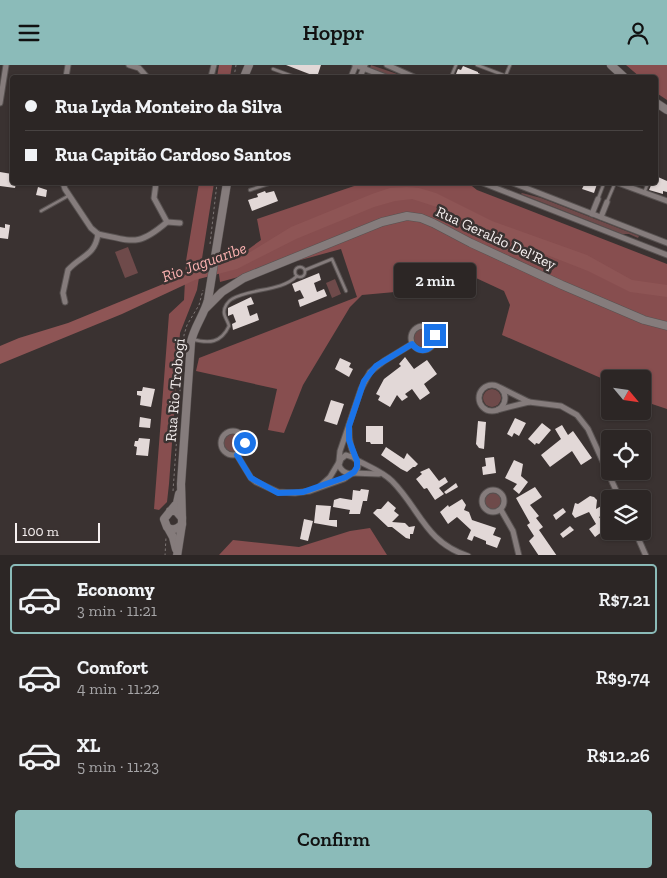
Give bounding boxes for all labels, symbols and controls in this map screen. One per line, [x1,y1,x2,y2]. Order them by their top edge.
icon: menu [15,19,43,47]
text: Hoppr [303,19,364,46]
icon: person [624,19,652,47]
text: Rua Lyda Monteiro da Silva [55,95,282,118]
text: Rua Capitão Cardoso Santos [55,143,291,166]
street label: Rua Geraldo Del'Rey [433,202,559,274]
water label: Rio Jaguaribe [159,238,249,286]
callout: 2 min [394,263,476,297]
text: 2 min [415,271,455,290]
route end [424,324,446,346]
street label: Rua Rio Trobogi [162,338,188,442]
north arrow [601,370,651,420]
map controls [601,370,651,540]
button: locate [601,430,651,480]
route start [234,432,256,454]
button: layers [601,490,651,540]
scale bar [15,521,100,544]
text: 100 m [22,523,59,540]
icon: car [17,577,62,622]
text: Economy [77,578,155,601]
text: R$7.21 [599,588,650,611]
text: 3 min · 11:21 [77,601,157,620]
icon: car [17,655,62,700]
text: Comfort [77,656,148,679]
text: R$9.74 [596,666,650,689]
text: 4 min · 11:22 [77,679,160,698]
icon: car [17,733,62,778]
text: XL [77,734,100,757]
text: R$12.26 [587,744,650,767]
text: 5 min · 11:23 [77,757,159,776]
button: Confirm [15,810,652,868]

